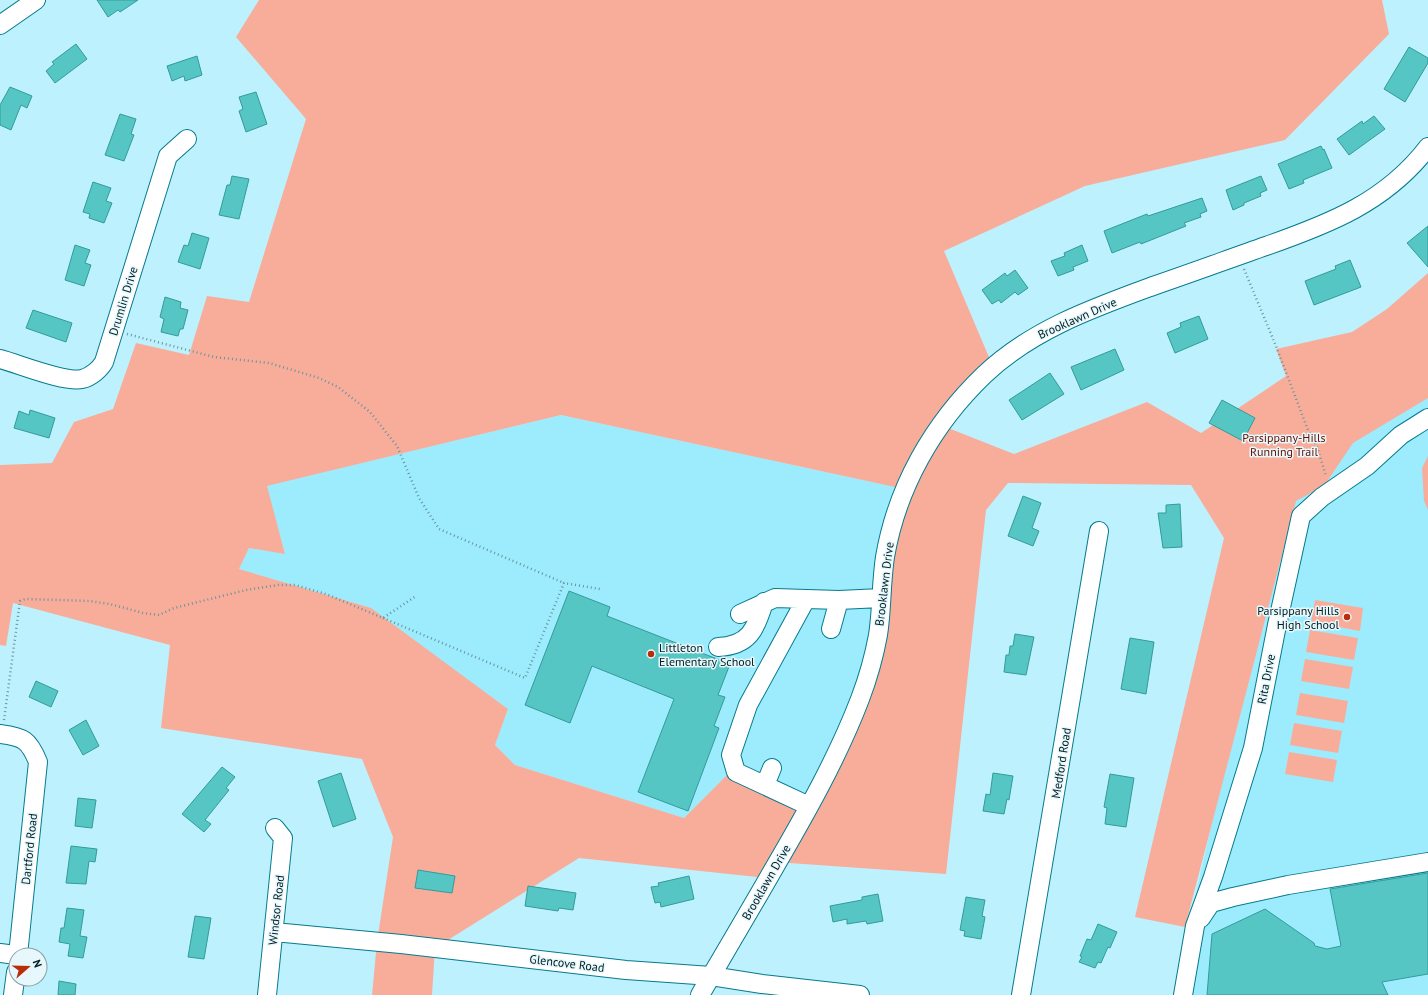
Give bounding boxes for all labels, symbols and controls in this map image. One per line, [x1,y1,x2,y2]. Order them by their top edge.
street label: Drumlin Drive [105,265,141,337]
street label: Brooklawn Drive [1035,294,1119,342]
park label: Parsippany-Hills Running Trail [1242,430,1326,459]
street label: Brooklawn Drive [871,541,897,627]
place label: Parsippany Hills High School [1257,603,1339,632]
marker: Parsippany Hills High School [1342,612,1352,622]
place label: Littleton Elementary School [659,640,755,669]
marker: Littleton Elementary School [646,649,656,659]
street label: Rita Drive [1254,653,1278,705]
street label: Medford Road [1048,727,1074,799]
street label: Dartford Road [18,813,40,885]
street label: Brooklawn Drive [738,842,794,922]
street label: Windsor Road [265,874,287,946]
north arrow [8,947,48,987]
street label: Glencove Road [529,951,605,975]
text: N [30,958,45,969]

